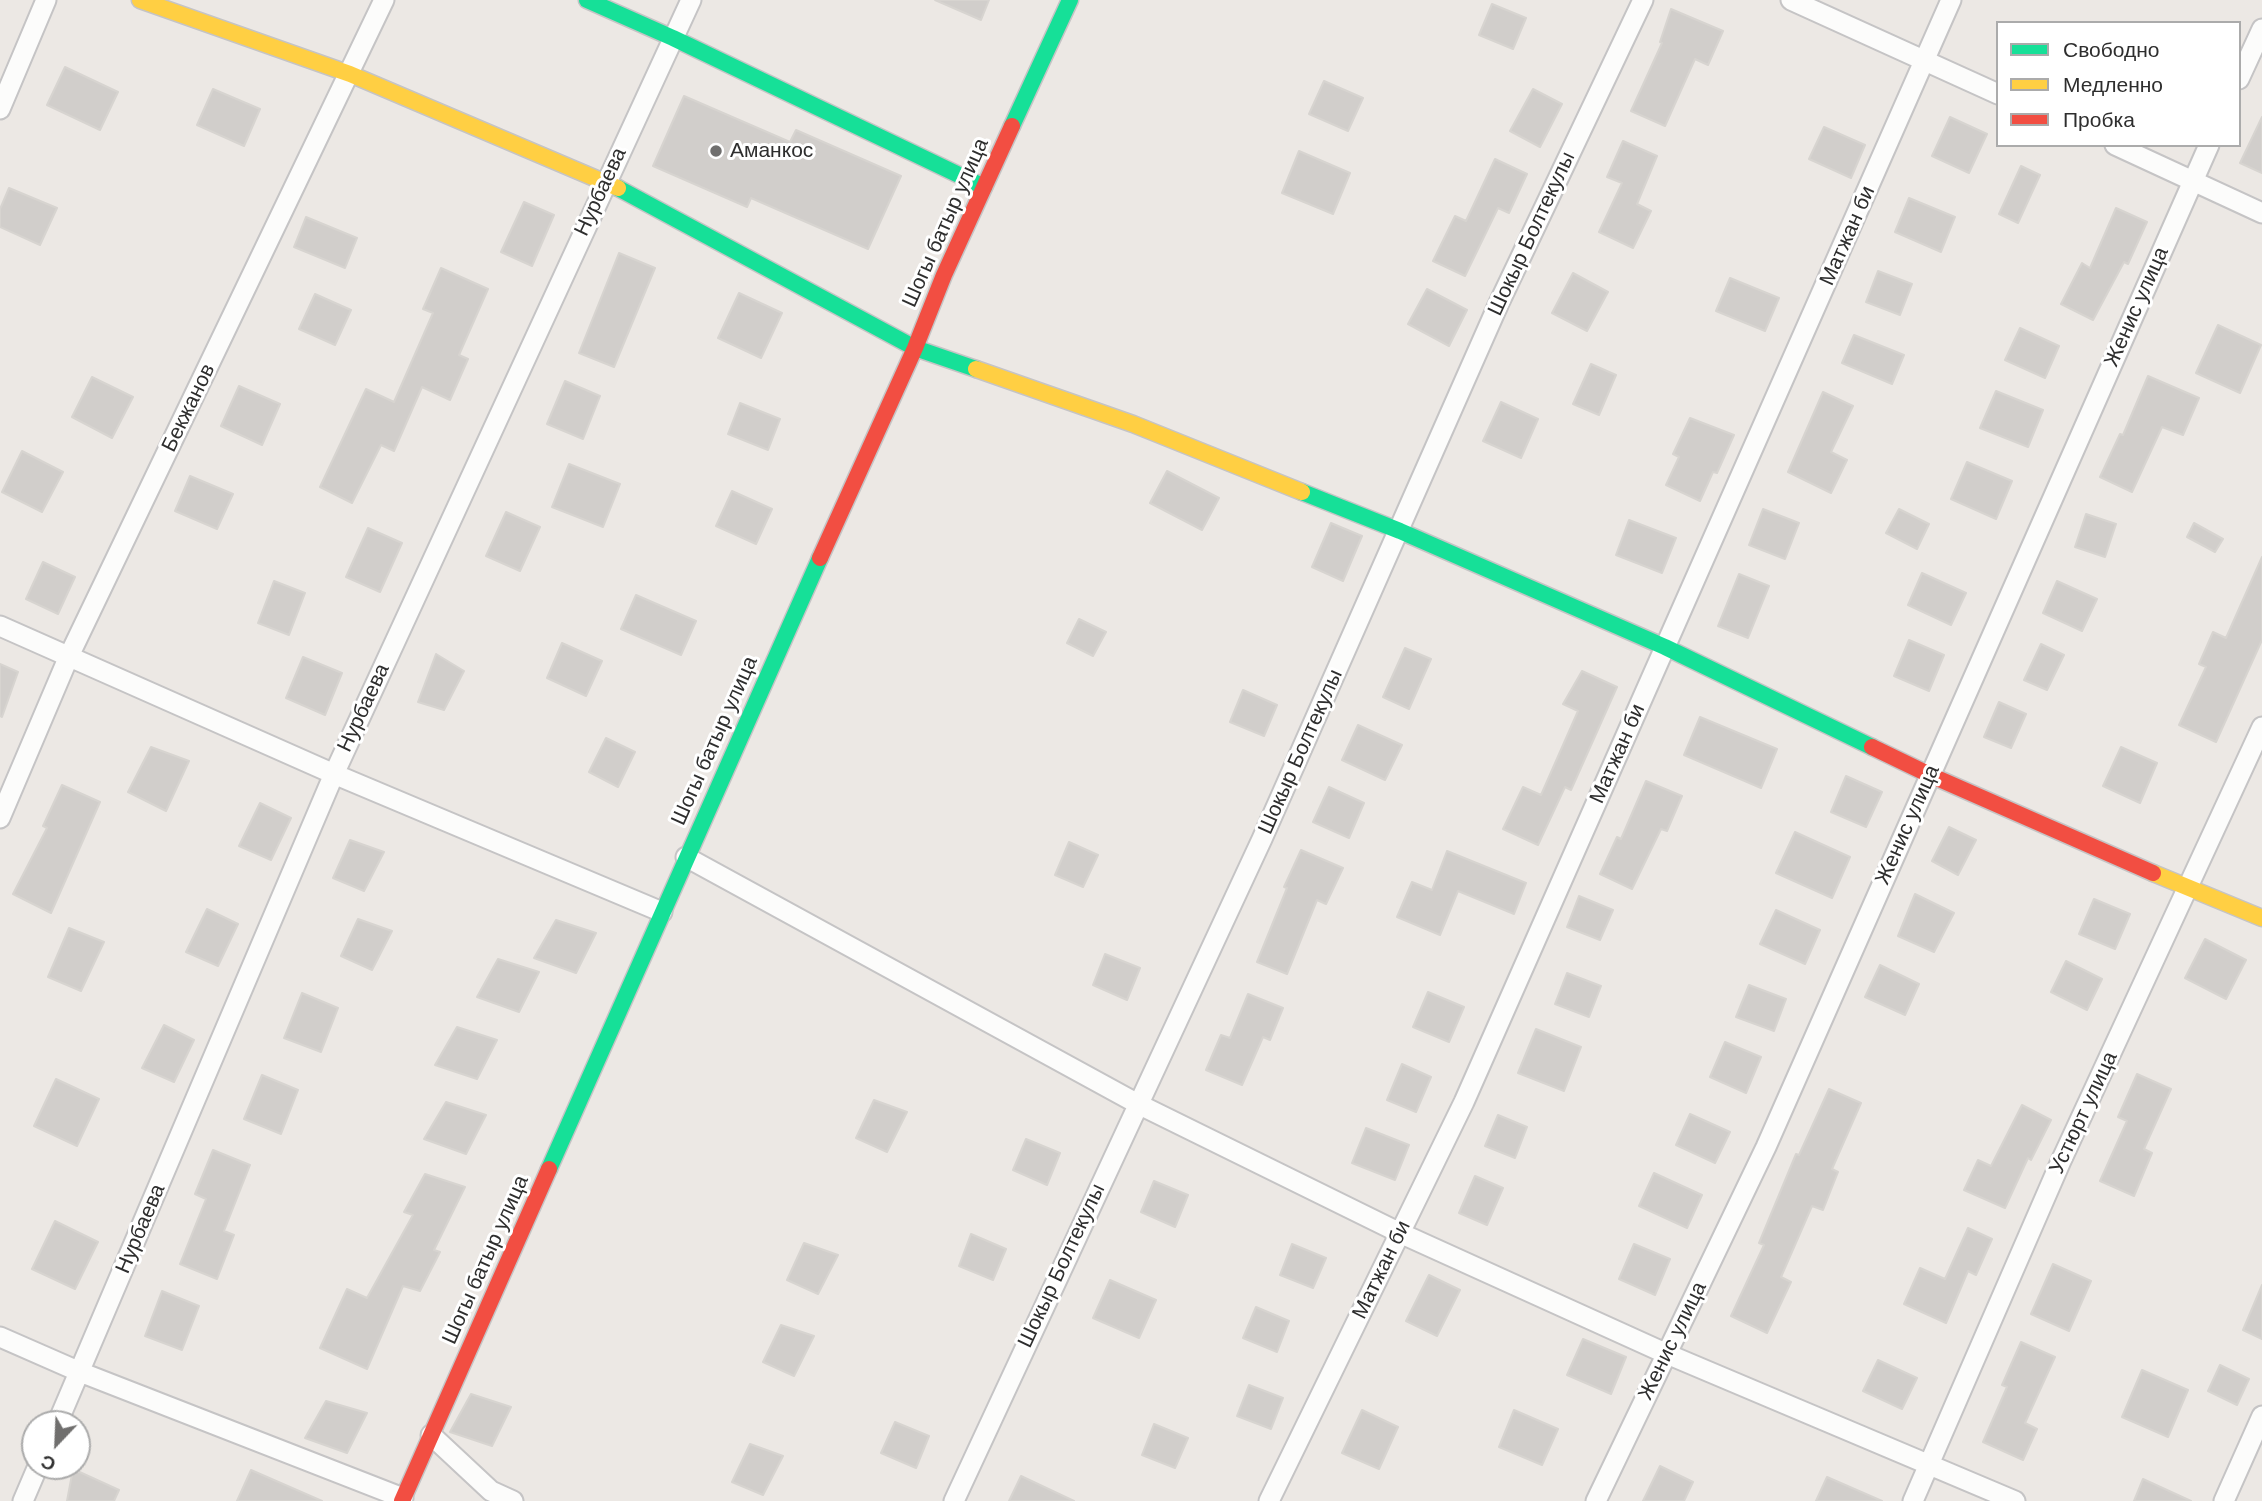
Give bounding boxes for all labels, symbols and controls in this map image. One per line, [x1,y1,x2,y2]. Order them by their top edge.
legend [1996,21,2241,147]
text: Свободно [2063,38,2160,61]
text: Медленно [2063,73,2163,96]
text: Пробка [2063,108,2135,131]
street label: Шогы батыр улица [897,135,995,311]
place label: Аманкос [730,138,813,164]
marker: Аманкос [708,143,724,159]
street label: Нурбаева [570,144,632,240]
street label: Шокыр Болтекулы [1483,148,1581,320]
street label: Матжан би [1815,182,1881,290]
street label: Женис улица [2099,243,2175,371]
street label: Бекжанов [157,360,221,456]
street label: Шогы батыр улица [666,653,764,829]
street label: Нурбаева [333,660,395,756]
street label: Шокыр Болтекулы [1253,666,1349,838]
street label: Матжан би [1585,700,1651,808]
street label: Женис улица [1870,761,1946,889]
street label: Устюрт улица [2045,1048,2123,1178]
street label: Шогы батыр улица [437,1172,535,1348]
street label: Шокыр Болтекулы [1013,1180,1111,1352]
street label: Нурбаева [111,1181,171,1277]
street label: Матжан би [1347,1217,1417,1323]
street label: Женис улица [1634,1278,1712,1404]
north arrow [21,1410,91,1480]
text: С [38,1451,59,1475]

